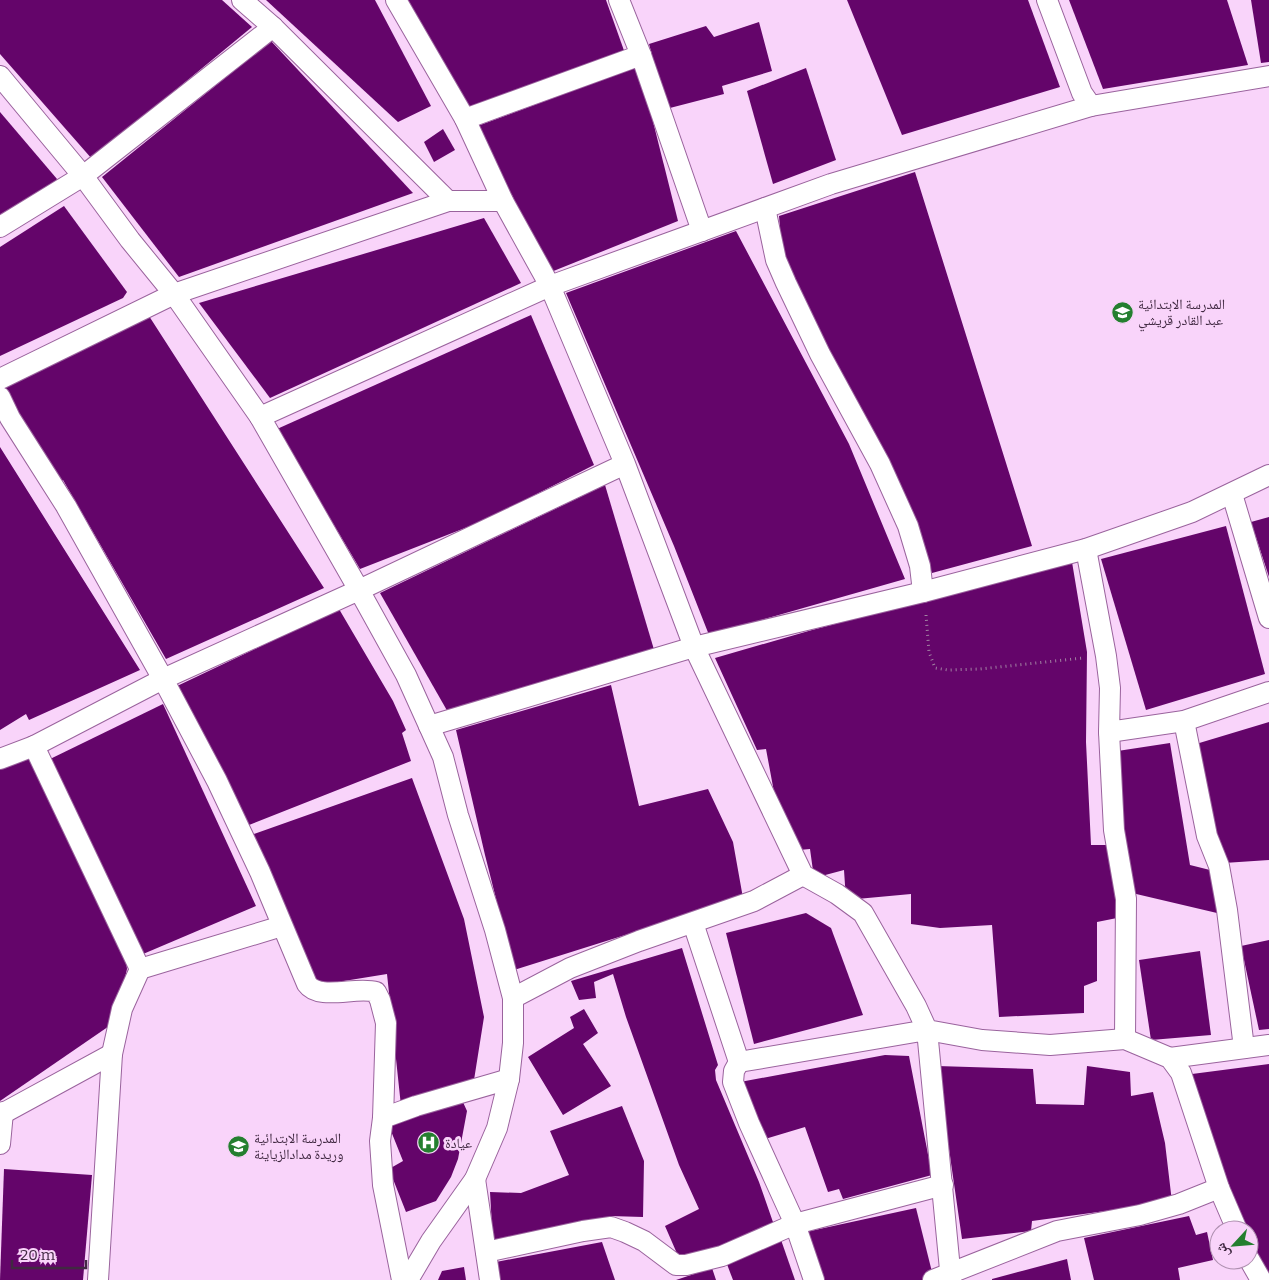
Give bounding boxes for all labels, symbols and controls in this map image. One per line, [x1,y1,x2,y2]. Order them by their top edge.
place label: المدرسة الابتدائية عبد القادر قريشي [1138,296,1225,331]
school or university icon: المدرسة الابتدائية عبد القادر قريشي [1110,300,1134,324]
place label: المدرسة الابتدائية وريدة مدادالزياينة [254,1130,344,1163]
hospital icon: عيادة [417,1131,441,1155]
school or university icon: المدرسة الابتدائية وريدة مدادالزياينة [226,1134,250,1158]
place label: عيادة [445,1135,472,1152]
north arrow [1209,1220,1259,1270]
scale bar [12,1238,86,1270]
text: ش [1212,1240,1234,1261]
text: 20 m [20,1246,56,1264]

